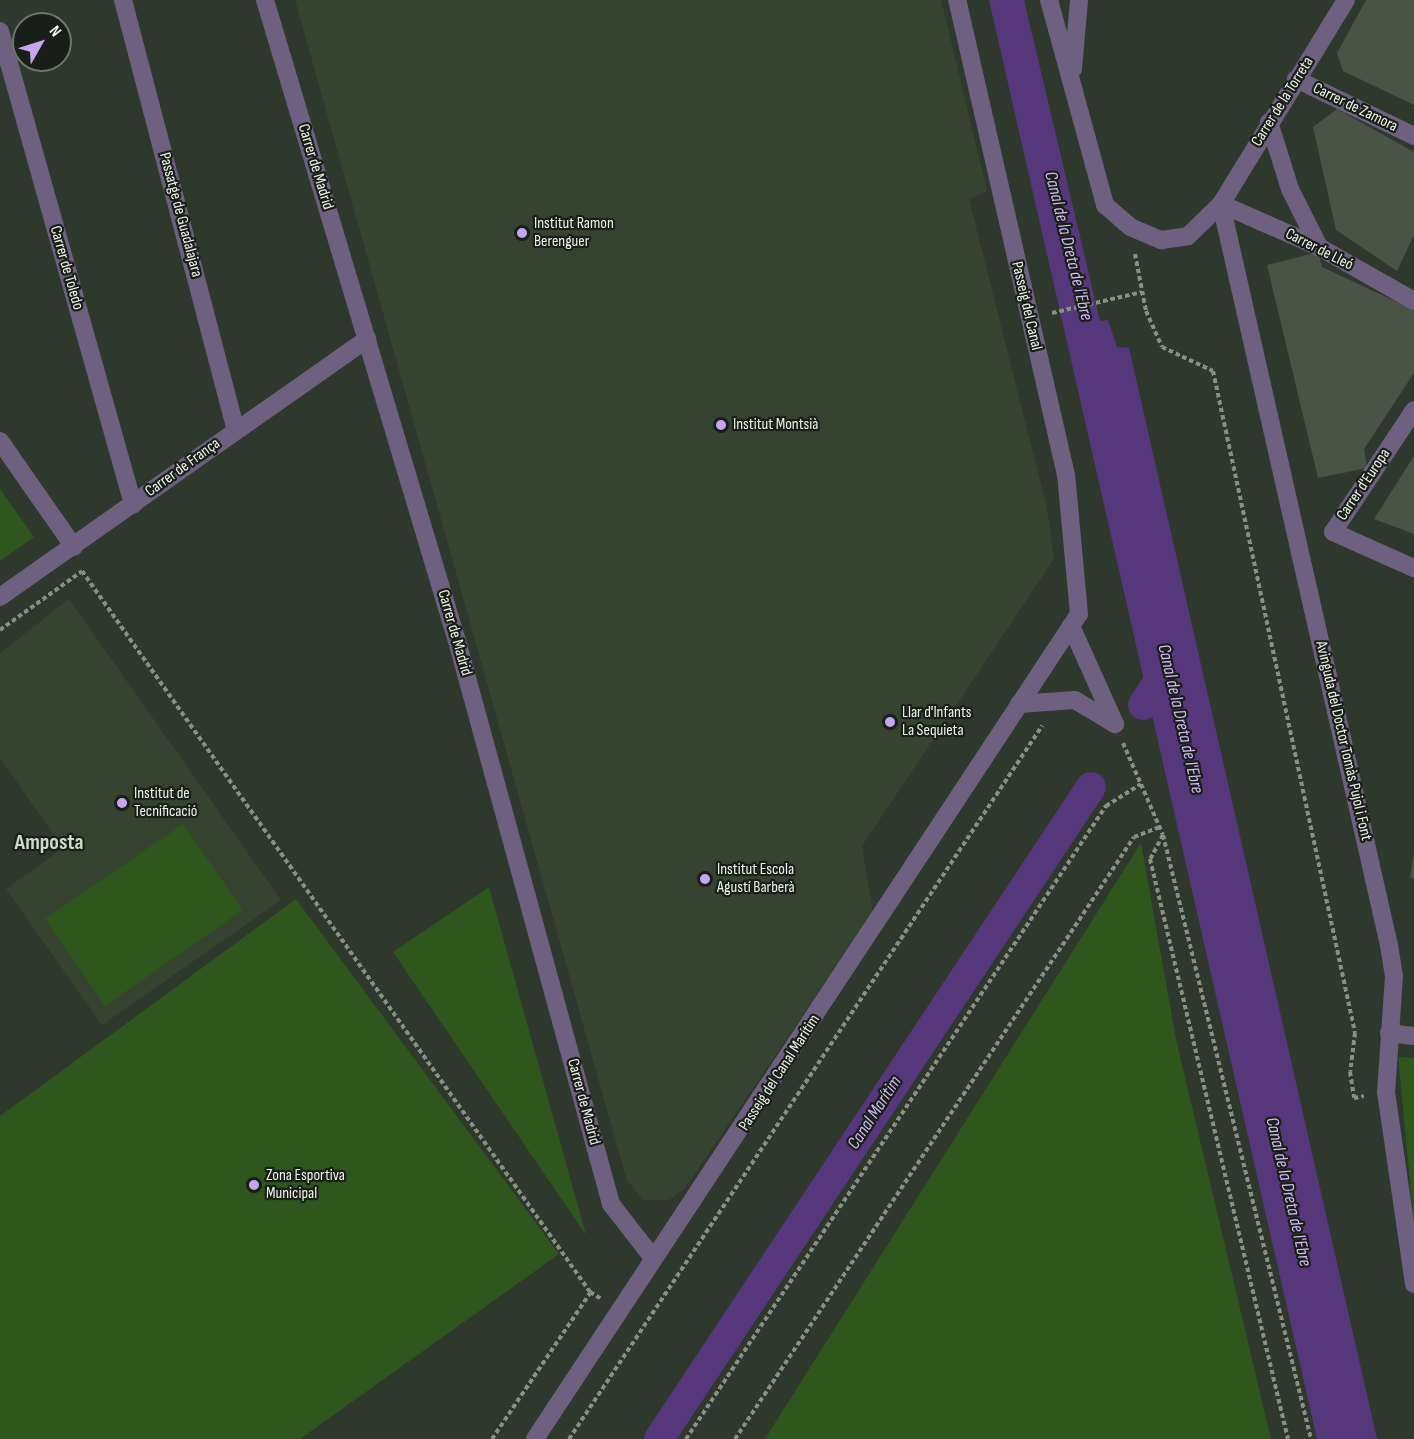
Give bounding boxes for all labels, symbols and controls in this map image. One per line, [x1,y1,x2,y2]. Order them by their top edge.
north arrow [12,12,72,72]
text: N [45,22,65,41]
street label: Carrer de la Torreta [1248,54,1318,150]
street label: Carrer de Zamora [1310,79,1400,137]
street label: Carrer de Madrid [293,122,337,212]
street label: Passatge de Guadalajara [154,151,206,279]
water label: Canal de la Dreta de l'Ebre [1039,169,1097,323]
place label: Institut Ramon Berenguer [534,214,614,252]
street label: Carrer de Toledo [45,224,87,312]
street label: Carrer de Lleó [1282,225,1356,275]
marker: Institut Ramon Berenguer [515,226,529,240]
street label: Passeig del Canal [1006,260,1046,352]
place label: Institut Montsià [733,415,818,435]
marker: Institut Montsià [714,418,728,432]
street label: Carrer de França [142,435,224,501]
street label: Carrer d'Europa [1333,445,1395,525]
street label: Carrer de Madrid [433,588,475,678]
street label: Avinguda del Doctor Tomàs Pujol i Font [1311,639,1375,843]
water label: Canal de la Dreta de l'Ebre [1152,642,1208,796]
place label: Llar d'Infants La Sequieta [902,703,972,741]
marker: Llar d'Infants La Sequieta [883,715,897,729]
place label: Institut de Tecnificació [134,784,197,822]
marker: Institut de Tecnificació [115,796,129,810]
district label: Amposta [14,830,84,856]
place label: Institut Escola Agustí Barberà [717,860,795,898]
marker: Institut Escola Agustí Barberà [698,872,712,886]
street label: Passeig del Canal Marítim [735,1011,825,1135]
street label: Carrer de Madrid [562,1057,604,1147]
water label: Canal Marítim [843,1072,907,1154]
water label: Canal de la Dreta de l'Ebre [1260,1115,1316,1269]
place label: Zona Esportiva Municipal [266,1166,345,1204]
marker: Zona Esportiva Municipal [247,1178,261,1192]

